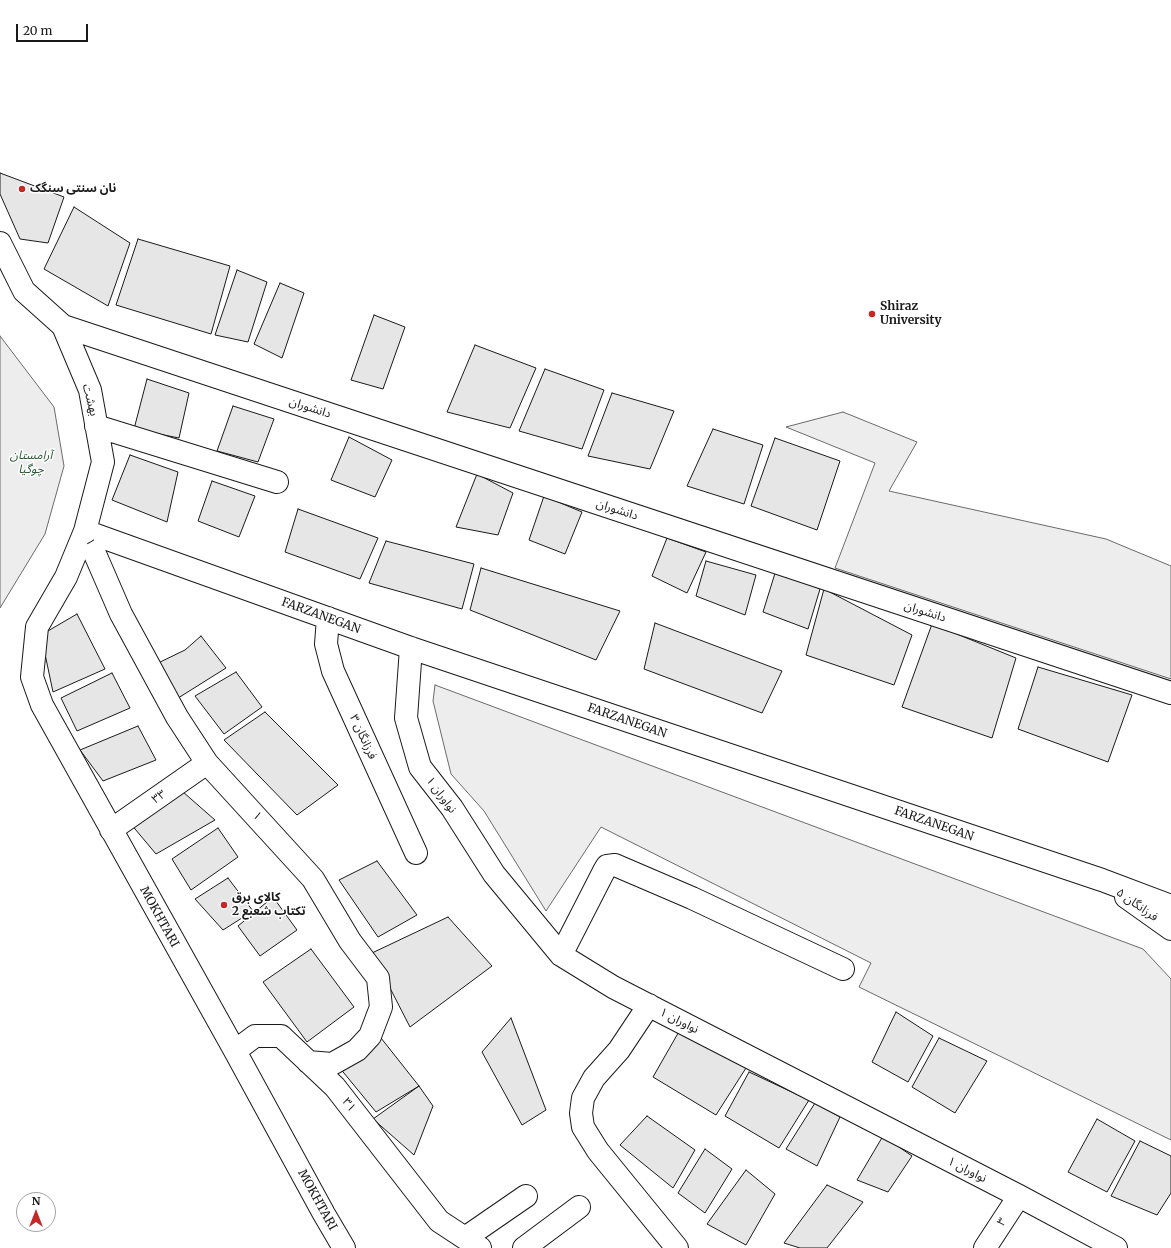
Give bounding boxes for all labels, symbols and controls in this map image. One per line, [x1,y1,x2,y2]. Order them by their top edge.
scale bar [18,16,90,42]
text: 20 m [23,23,52,38]
place label: نان سنتی سنگک [30,182,116,196]
marker: نان سنتی سنگک [17,184,27,194]
place label: Shiraz University [880,300,942,328]
marker: Shiraz University [867,309,877,319]
street label: بهشت [79,382,101,418]
street label: دانشوران [287,395,333,421]
park label: آرامستان چوگیا [10,449,52,477]
street label: دانشوران [594,497,640,523]
street label: ۱ [82,536,98,548]
street label: FARZANEGAN [280,595,362,637]
street label: دانشوران [902,599,948,625]
street label: FARZANEGAN [585,701,669,741]
street label: فرزانگان ۳ [346,712,380,762]
street label: نواوران ۱ [423,774,459,816]
street label: ۳۳ [149,787,169,807]
street label: FARZANEGAN [892,804,976,844]
street label: ۱ [249,809,265,823]
street label: MOKHTARI [136,884,182,950]
street label: فرزانگان ۵ [1113,885,1161,925]
place label: کالای برق تکتاب شعبع 2 [232,891,306,919]
marker: کالای برق تکتاب شعبع 2 [219,900,229,910]
street label: نواوران ۱ [657,1005,701,1037]
street label: ۳۱ [339,1095,359,1115]
street label: نواوران ۱ [945,1154,989,1186]
street label: MOKHTARI [294,1167,340,1233]
north arrow [16,1192,56,1232]
text: N [32,1194,40,1208]
street label: ۳ [994,1215,1010,1229]

